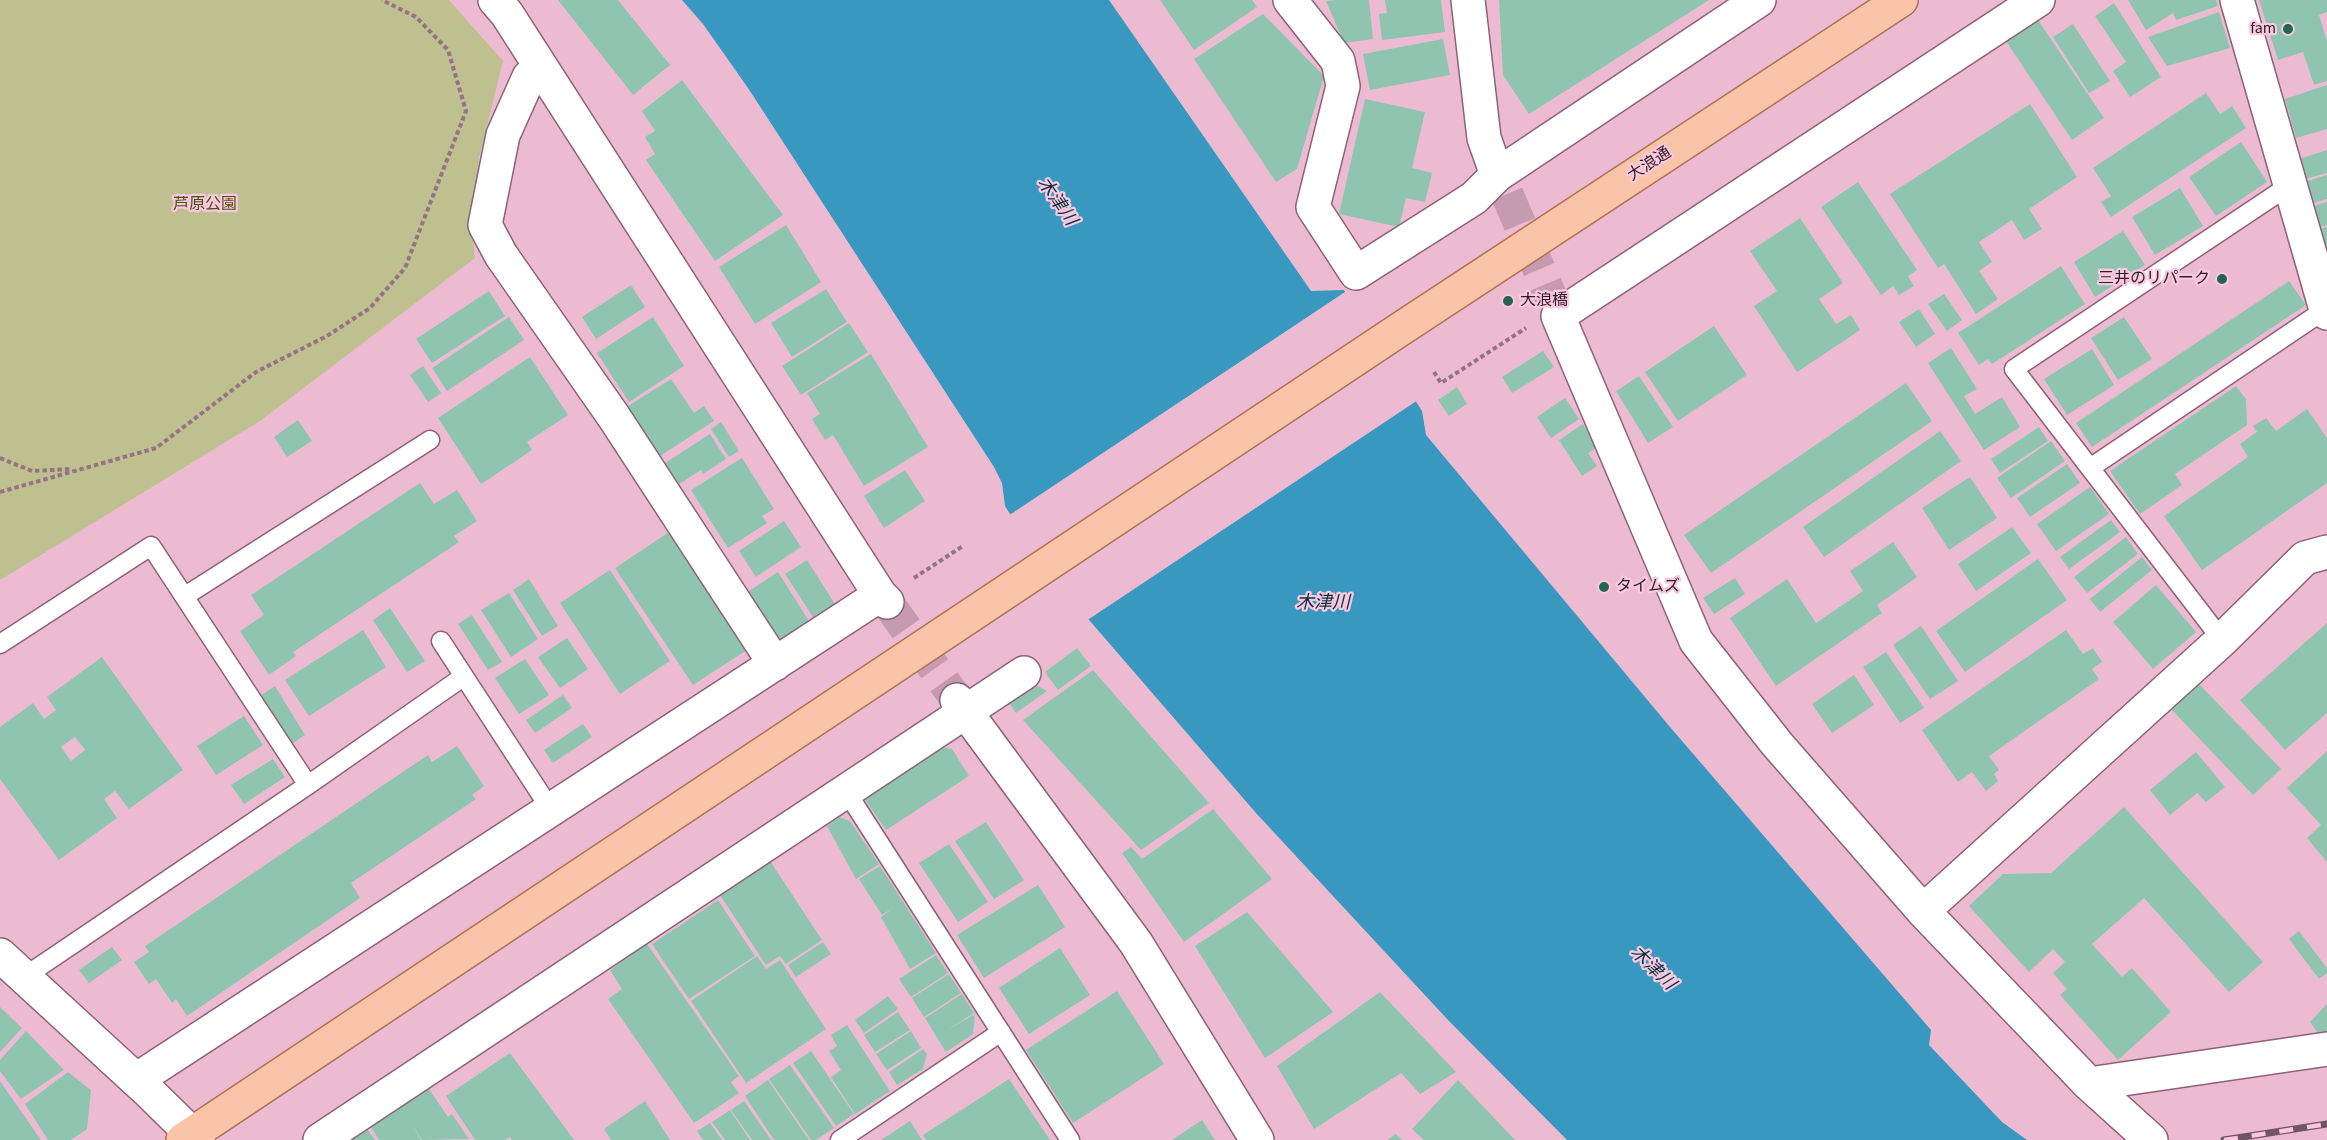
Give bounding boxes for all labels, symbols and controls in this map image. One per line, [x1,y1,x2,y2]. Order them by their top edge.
place label: fam [2250,19,2276,39]
marker: fam [2281,22,2295,36]
street label: 大浪通 [1625,144,1675,186]
water label: 木津川 [1032,174,1080,230]
park label: 芦原公園 [173,195,237,215]
place label: 三井のリパーク [2098,269,2210,289]
marker: 三井のリパーク [2215,272,2229,286]
place label: 大浪橋 [1520,291,1568,311]
marker: 大浪橋 [1501,294,1515,308]
place label: タイムズ [1616,577,1680,597]
marker: タイムズ [1597,580,1611,594]
water label: 木津川 [1296,593,1350,615]
water label: 木津川 [1625,942,1679,996]

